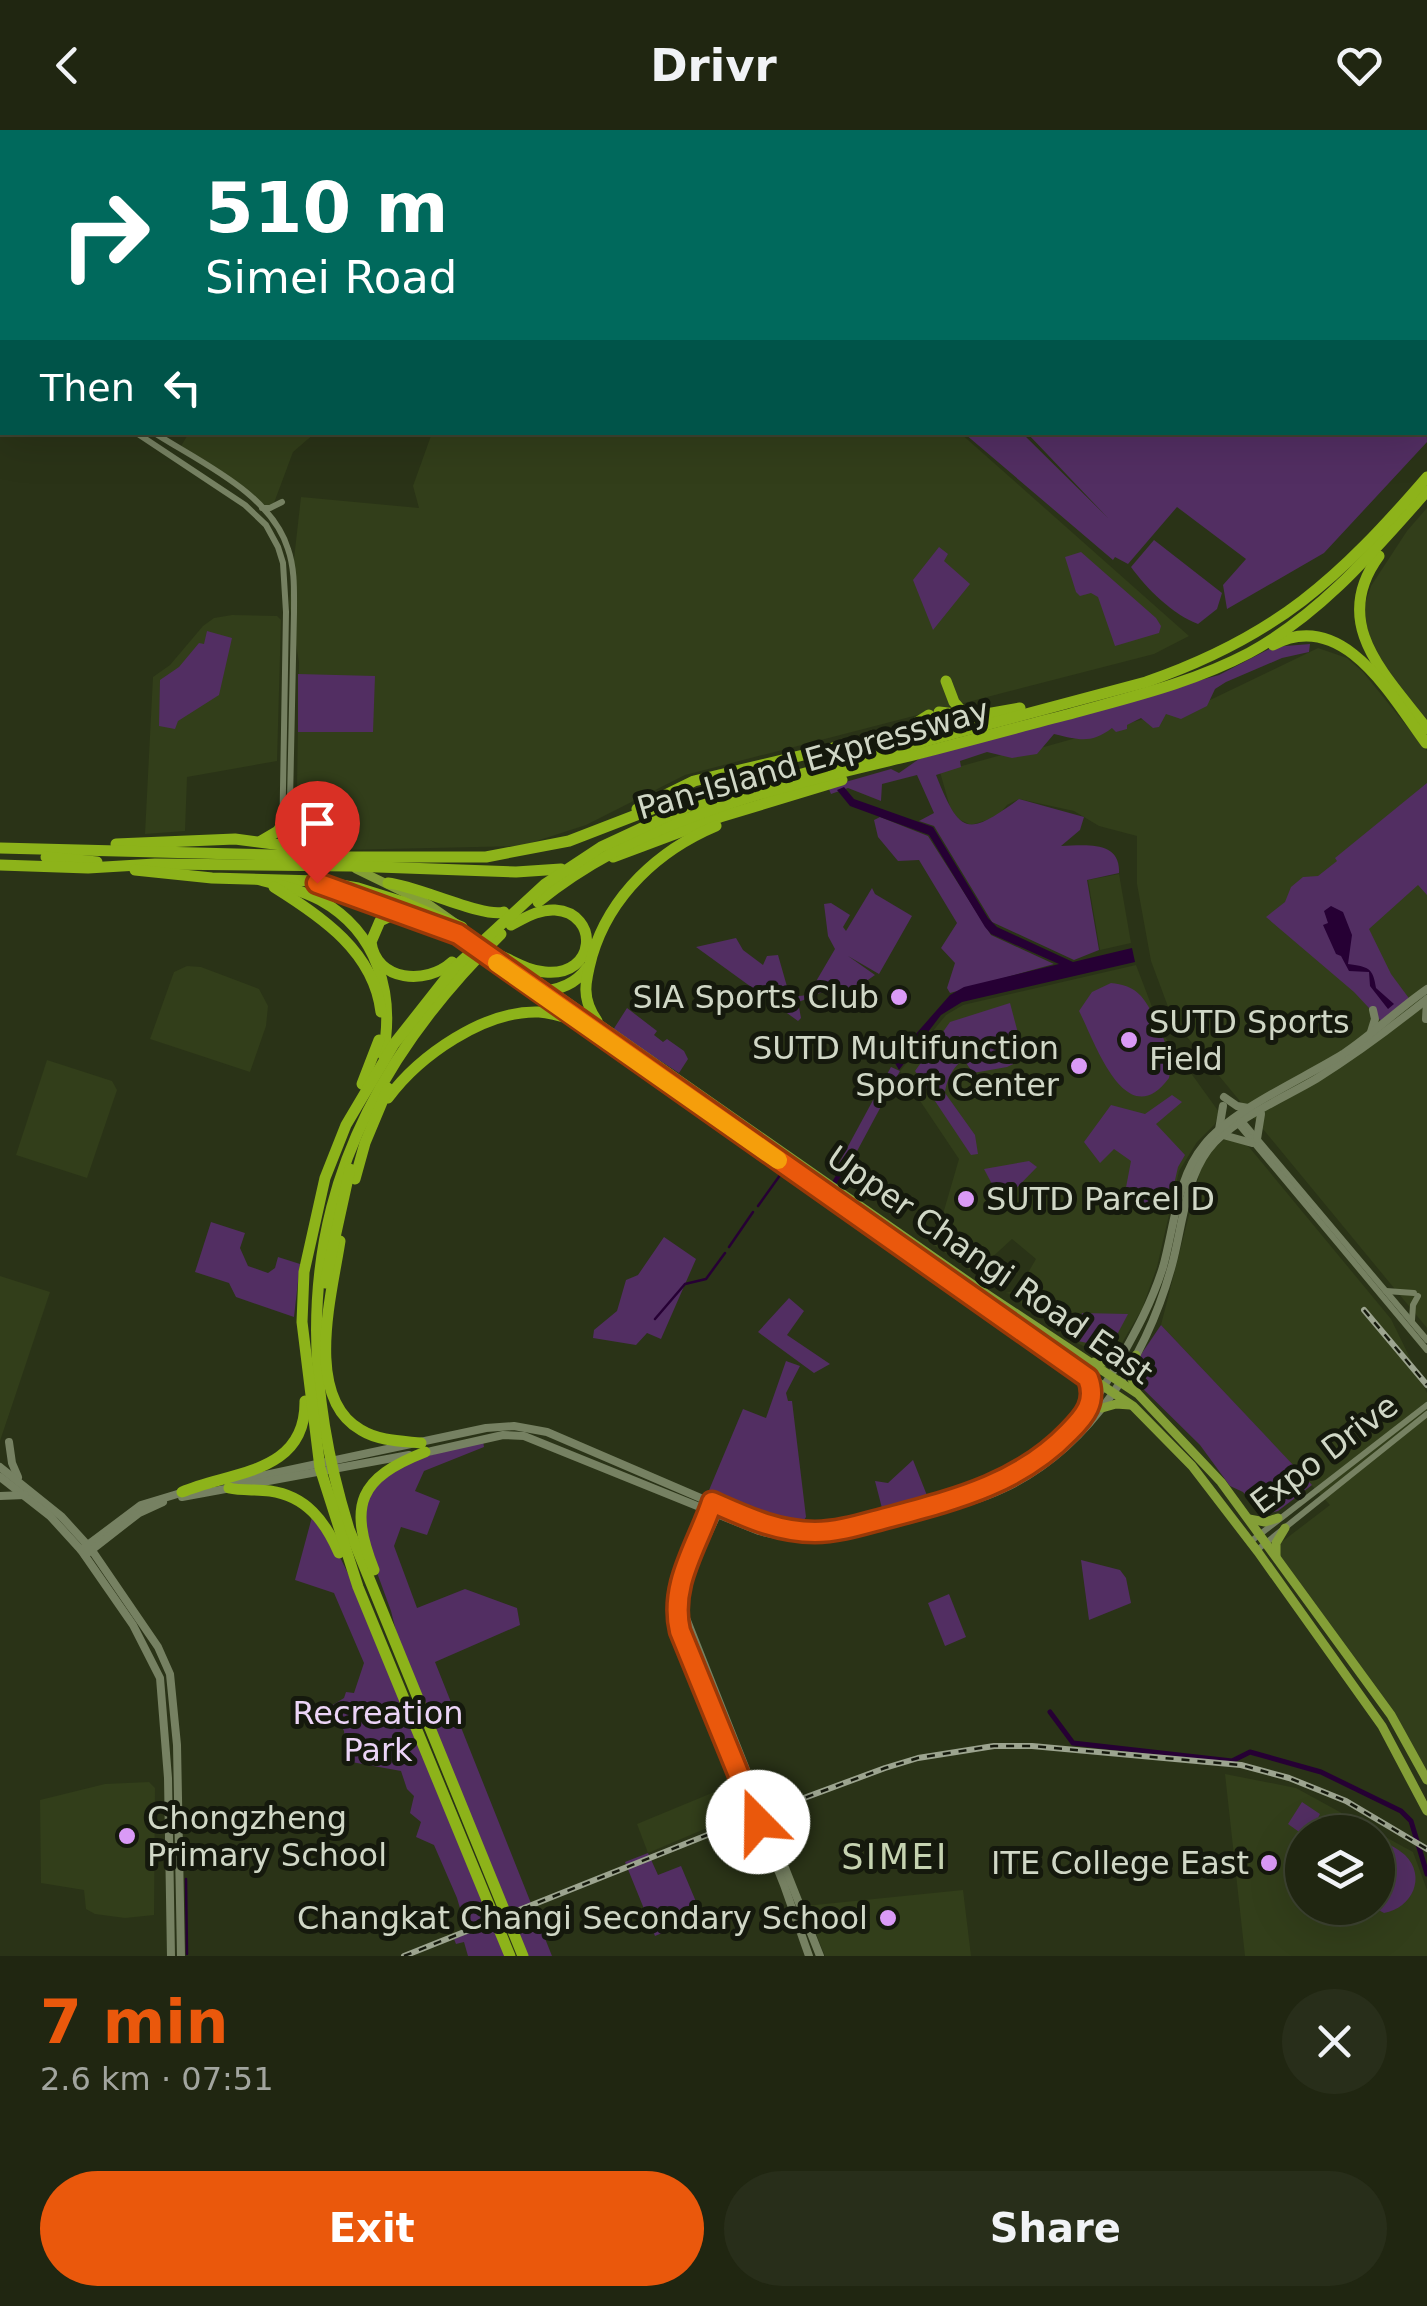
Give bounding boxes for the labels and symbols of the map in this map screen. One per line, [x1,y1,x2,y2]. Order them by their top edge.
street label: Pan-Island Expressway [633,691,993,827]
pin [275,781,360,884]
place label: SIA Sports Club [633,978,879,1016]
marker: SIA Sports Club [888,986,910,1008]
place label: SUTD Sports Field [1149,1003,1350,1078]
place label: SUTD Multifunction Sport Center [752,1029,1060,1104]
marker: SUTD Sports Field [1118,1029,1140,1051]
marker: SUTD Multifunction Sport Center [1068,1055,1090,1077]
street label: Upper Changi Road East [820,1138,1160,1392]
place label: SUTD Parcel D [986,1180,1215,1218]
marker: SUTD Parcel D [955,1188,977,1210]
street label: Expo Drive [1243,1386,1405,1522]
park label: Recreation Park [292,1694,464,1769]
position arrow [706,1770,810,1874]
place label: Chongzheng Primary School [147,1799,387,1874]
marker: Chongzheng Primary School [116,1825,138,1847]
district label: SIMEI [841,1837,949,1877]
place label: ITE College East [991,1844,1249,1882]
marker: ITE College East [1258,1852,1280,1874]
place label: Changkat Changi Secondary School [297,1899,868,1937]
marker: Changkat Changi Secondary School [877,1907,899,1929]

